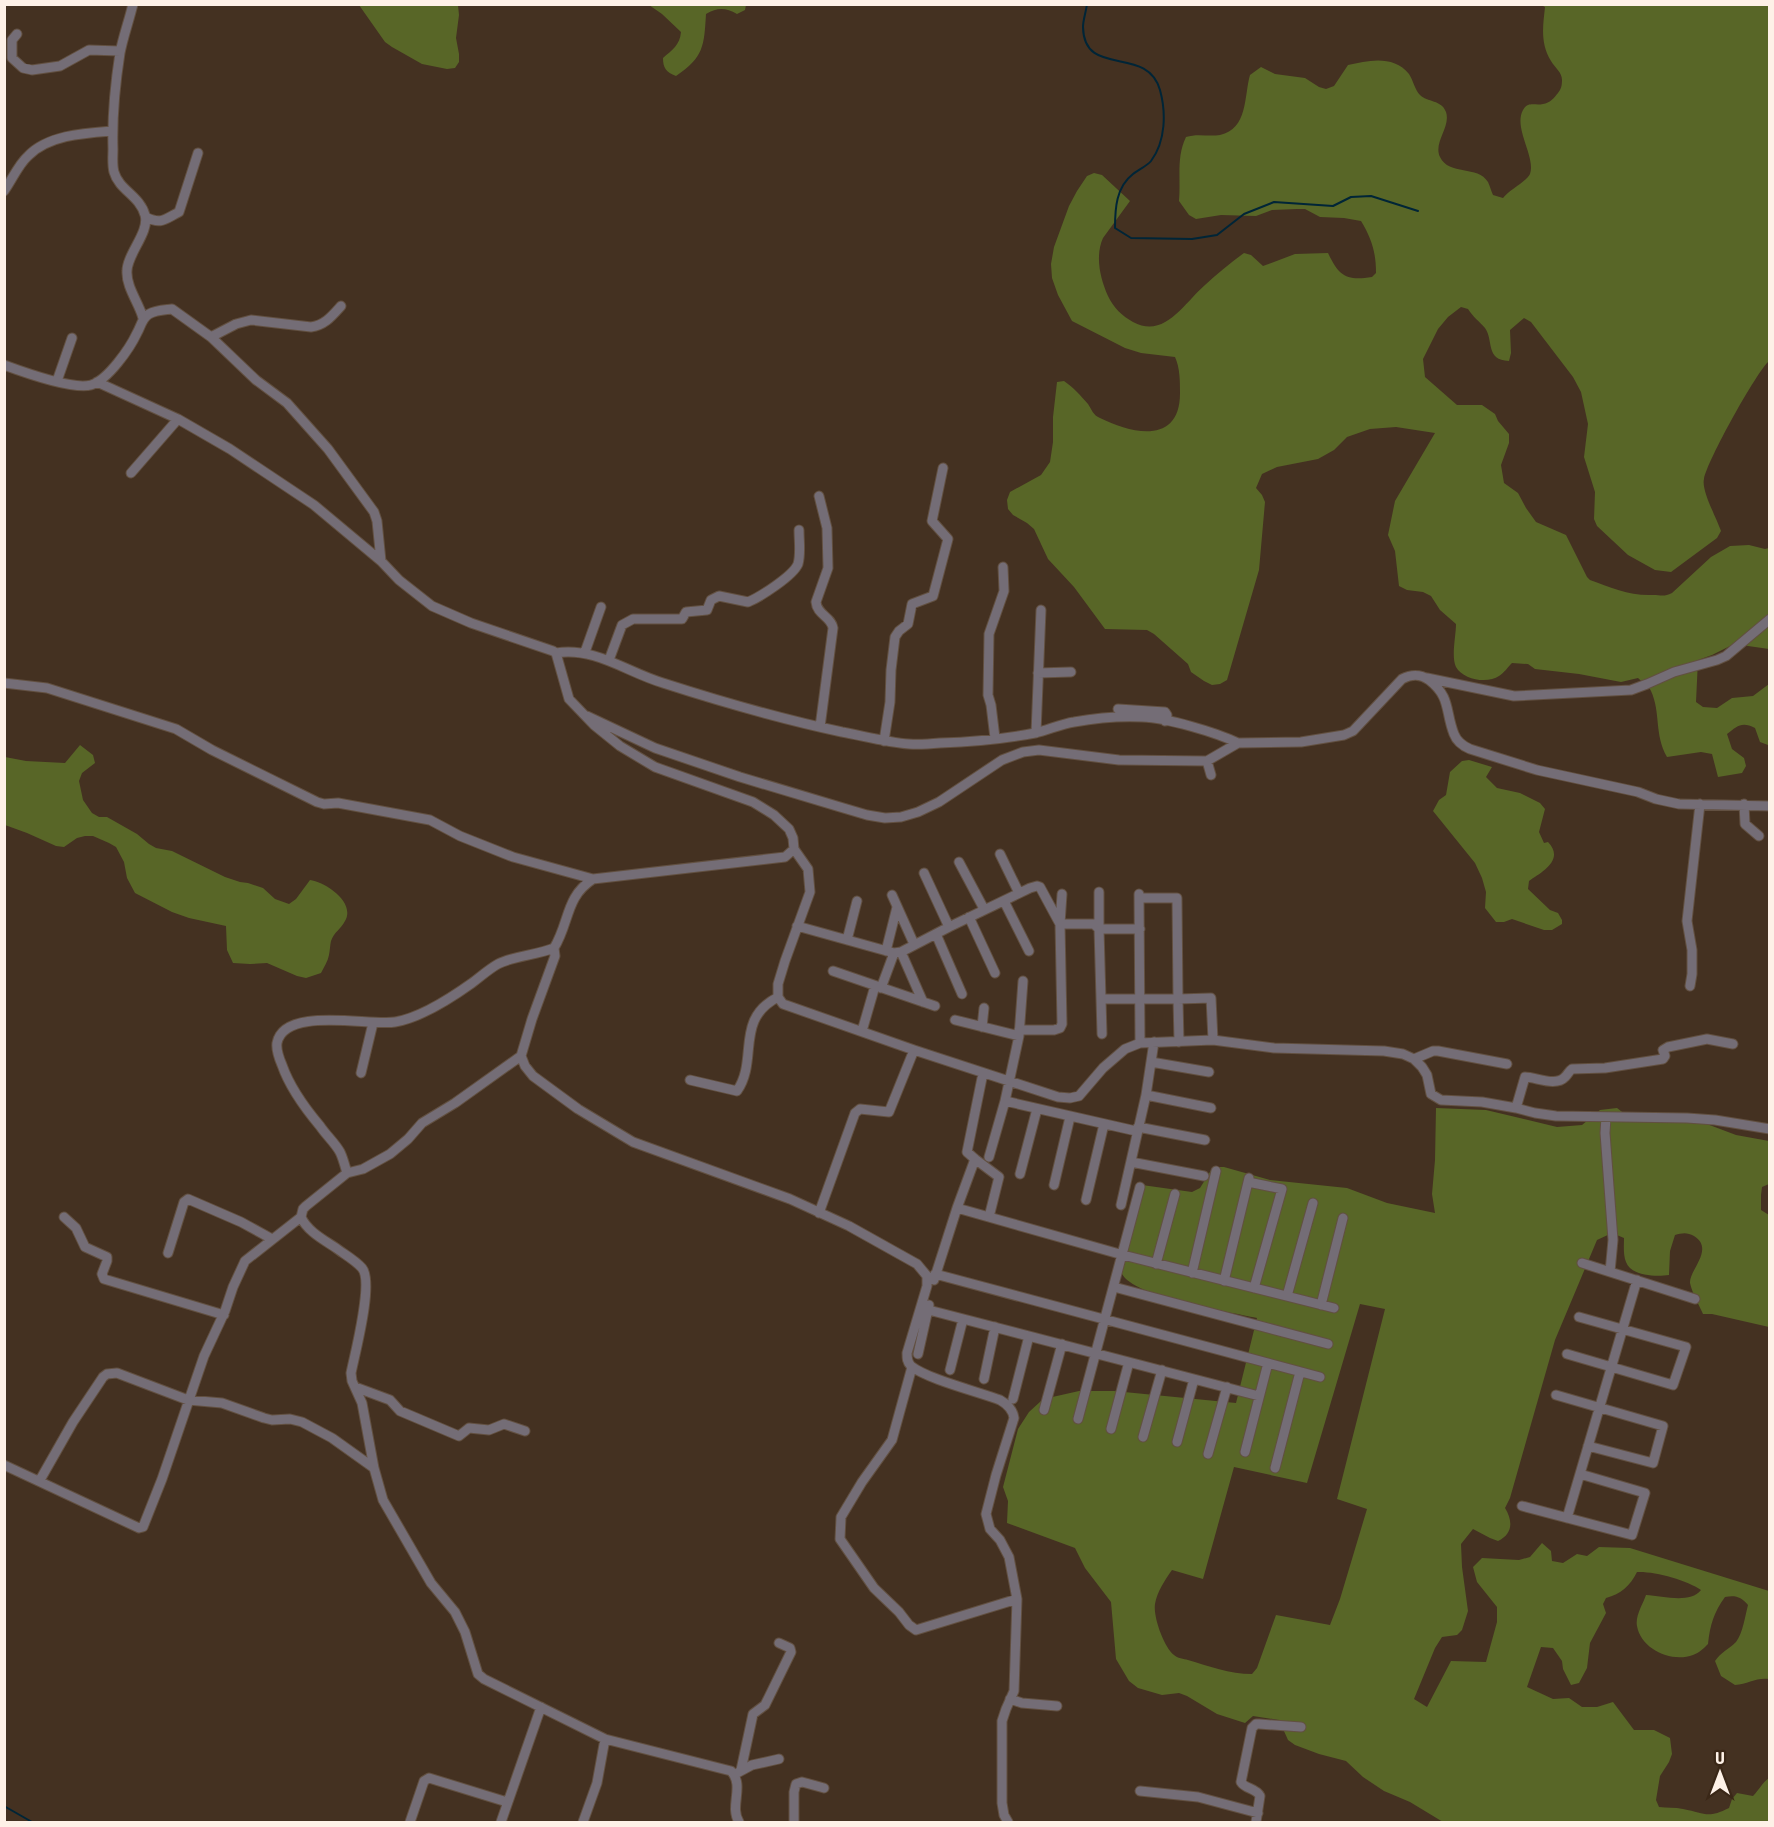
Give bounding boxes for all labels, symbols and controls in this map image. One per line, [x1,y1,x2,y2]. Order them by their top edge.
north arrow [1690,1743,1750,1803]
text: U [1715,1749,1725,1767]

